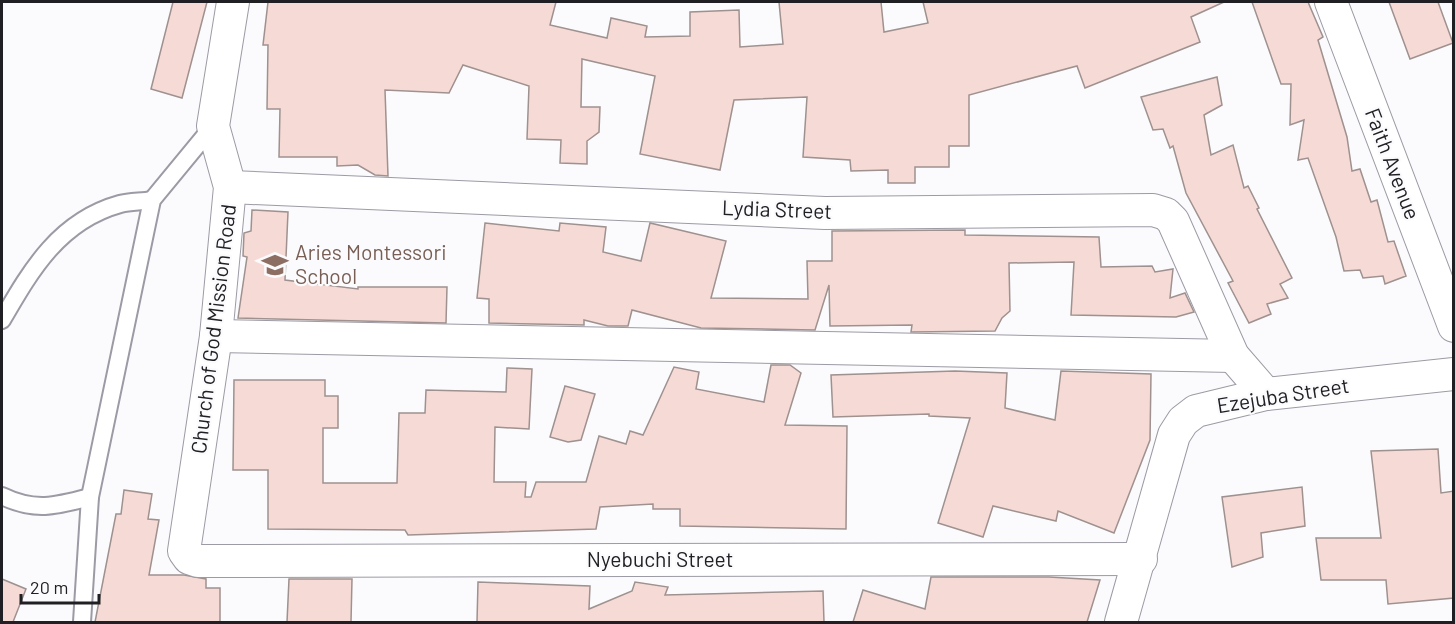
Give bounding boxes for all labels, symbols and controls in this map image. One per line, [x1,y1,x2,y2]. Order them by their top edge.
street label: Faith Avenue [1361,104,1426,223]
street label: Lydia Street [722,194,833,223]
street label: Church of God Mission Road [185,203,240,455]
place label: Aries Montessori School [295,239,447,288]
school or university icon: Aries Montessori School [260,250,290,280]
street label: Ezejuba Street [1215,372,1351,417]
street label: Nyebuchi Street [587,546,733,571]
scale bar [21,567,99,605]
text: 20 m [30,576,68,598]

